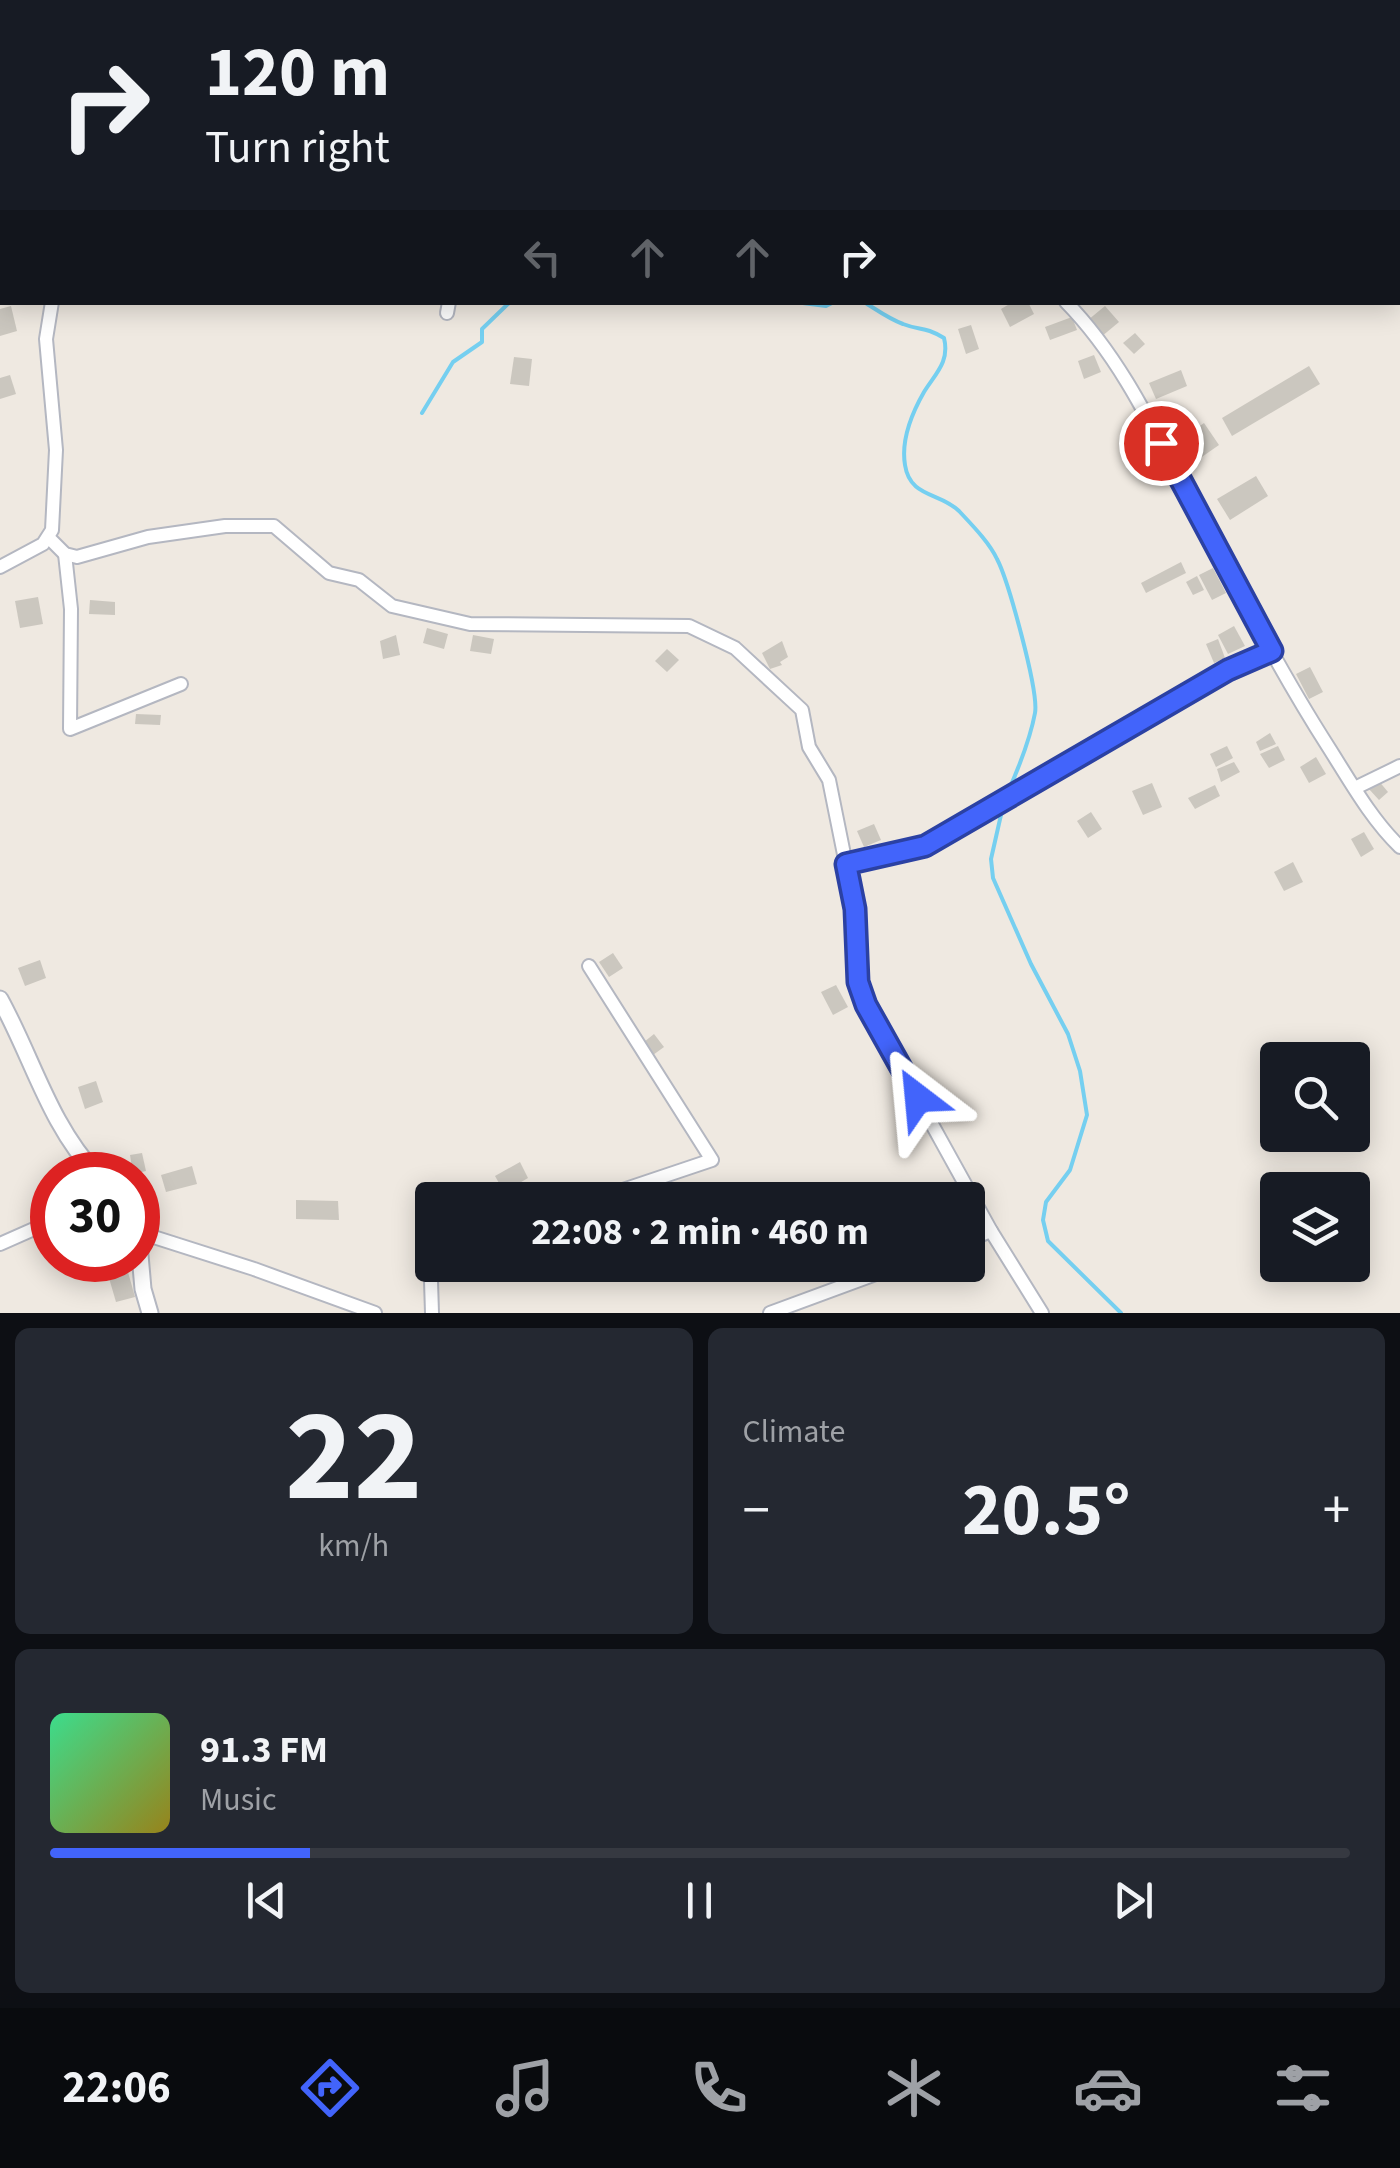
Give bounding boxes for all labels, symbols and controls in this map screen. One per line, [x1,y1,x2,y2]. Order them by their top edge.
text: 120 m [205,23,390,123]
icon: right [40,40,170,170]
text: Turn right [205,116,390,180]
icon: left [515,230,570,285]
icon: ahead [620,230,675,285]
icon: ahead [725,230,780,285]
icon: right [830,230,885,285]
pin [1119,401,1204,486]
icon: arrive [1134,416,1189,471]
map controls [1260,1042,1370,1282]
button: search [1260,1042,1370,1152]
position arrow [866,1046,970,1150]
speed limit sign: 30 [30,1152,160,1282]
button: layers [1260,1172,1370,1282]
text: 22:08 · 2 min · 460 m [531,1205,869,1259]
text: 22 [285,1365,422,1550]
text: Climate [743,1409,845,1455]
text: 20.5° [962,1457,1131,1564]
text: − [743,1472,770,1550]
text: + [1323,1472,1350,1550]
text: km/h [318,1523,389,1569]
text: 91.3 FM [200,1723,328,1777]
text: Music [200,1777,277,1823]
icon: previous [239,1873,294,1928]
icon: pause [672,1873,727,1928]
icon: next [1106,1873,1161,1928]
icon: directions [295,2053,365,2123]
icon: music [490,2053,560,2123]
icon: phone [684,2053,754,2123]
icon: climate [879,2053,949,2123]
icon: car [1073,2053,1143,2123]
icon: filters [1268,2053,1338,2123]
text: 22:06 [62,2056,171,2120]

